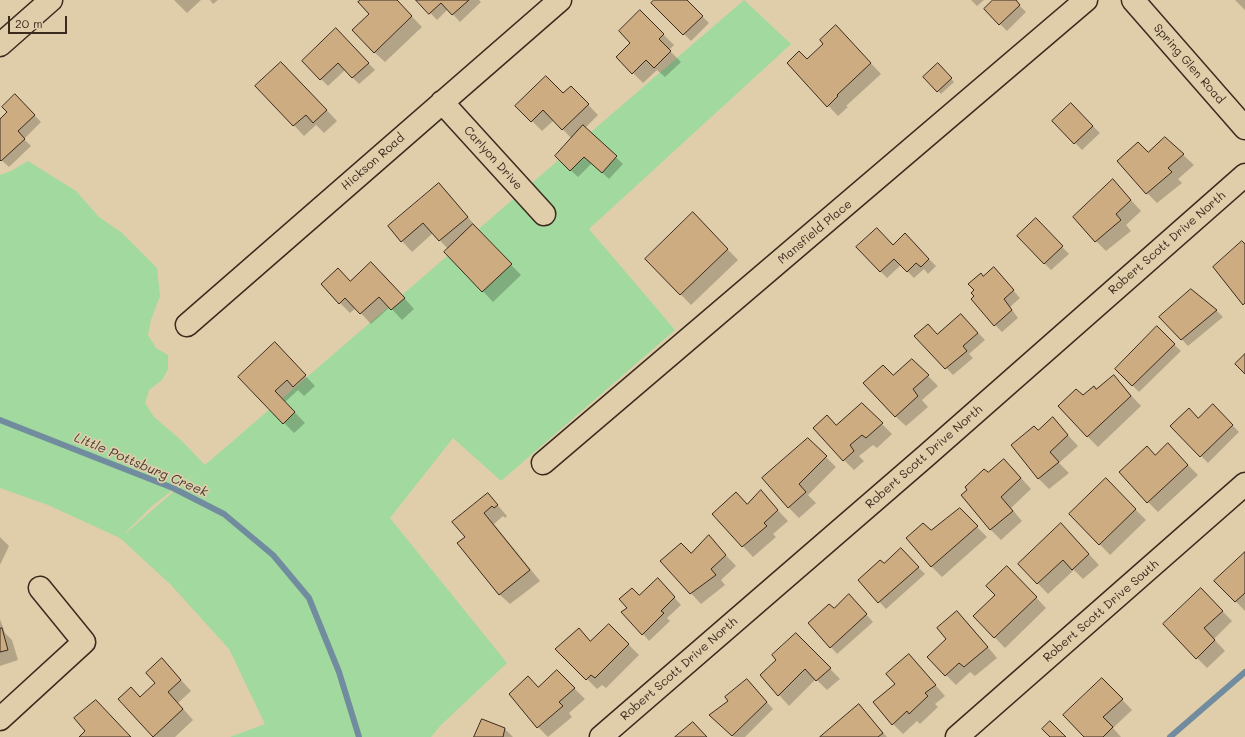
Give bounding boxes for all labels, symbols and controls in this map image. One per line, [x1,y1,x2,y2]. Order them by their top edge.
scale bar [10,8,69,34]
text: 20 m [15,15,43,31]
street label: Spring Glen Road [1150,21,1228,107]
street label: Carlyon Drive [461,123,525,193]
street label: Hickson Road [338,131,408,193]
street label: Robert Scott Drive North [1106,188,1228,298]
street label: Mansfield Place [775,197,855,267]
street label: Robert Scott Drive North [863,402,985,512]
water label: Little Pottsburg Creek [72,430,210,500]
street label: Robert Scott Drive South [1040,557,1162,665]
street label: Robert Scott Drive North [618,614,740,724]

